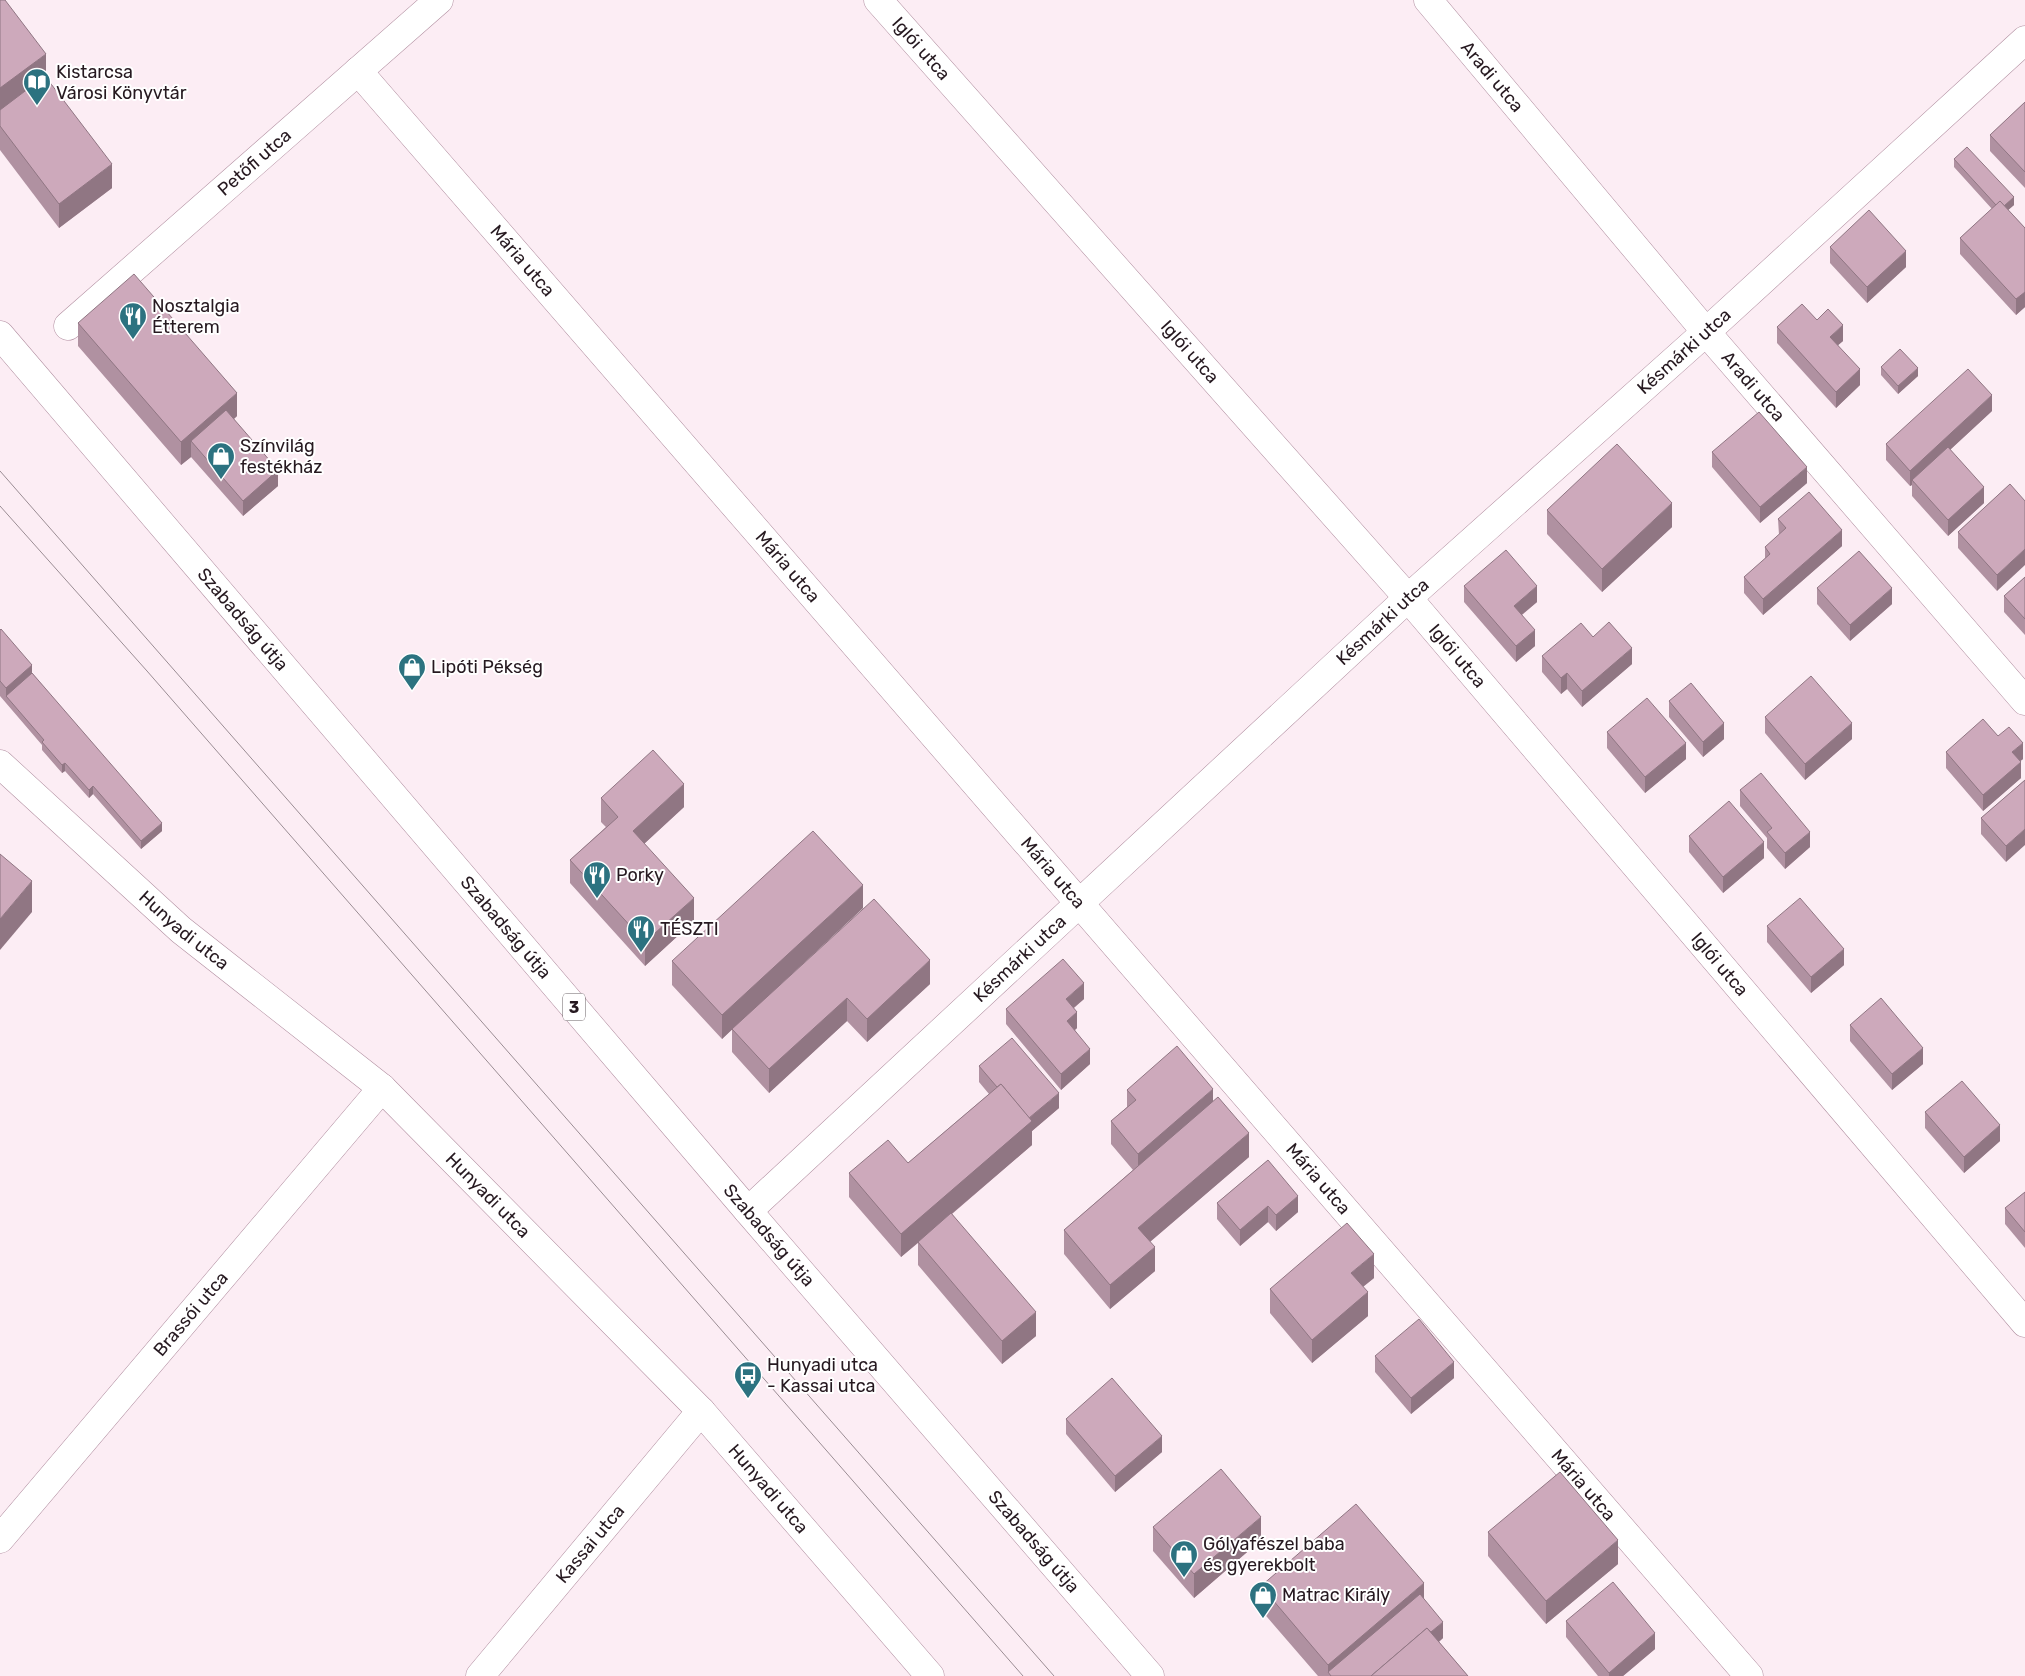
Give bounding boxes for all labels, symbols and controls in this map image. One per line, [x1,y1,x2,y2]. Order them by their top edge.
street label: Iglói utca [887,13,955,85]
street label: Aradi utca [1456,37,1528,117]
place label: Kistarcsa Városi Könyvtár [56,61,187,104]
library icon: Kistarcsa Városi Könyvtár [22,67,52,106]
street label: Petőfi utca [213,124,296,201]
street label: Mária utca [485,220,559,301]
place label: Nosztalgia Étterem [152,295,240,338]
restaurant icon: Nosztalgia Étterem [118,301,148,340]
street label: Késmárki utca [1633,304,1735,399]
street label: Iglói utca [1156,316,1223,388]
street label: Aradi utca [1717,347,1790,426]
place label: Színvilág festékház [240,435,322,478]
shop icon: Színvilág festékház [206,441,236,480]
street label: Mária utca [751,526,825,607]
street label: Szabadság útja [193,563,293,675]
street label: Késmárki utca [1332,574,1433,670]
street label: Iglói utca [1424,619,1491,692]
shop icon: Lipóti Pékség [397,652,427,691]
place label: Lipóti Pékség [431,656,543,678]
street label: Mária utca [1016,832,1090,913]
restaurant icon: Porky [582,860,612,899]
place label: Porky [616,864,664,886]
street label: Szabadság útja [456,871,556,983]
street label: Hunyadi utca [134,886,233,974]
street label: Késmárki utca [969,910,1071,1007]
restaurant icon: TÉSZTI [626,914,656,953]
place label: TÉSZTI [660,918,719,940]
street label: Iglói utca [1686,928,1753,1001]
road number: 3 [563,994,585,1020]
street label: Mária utca [1281,1139,1355,1219]
street label: Hunyadi utca [441,1148,535,1243]
street label: Szabadság útja [719,1179,819,1291]
street label: Brassói utca [149,1267,233,1361]
place label: Hunyadi utca - Kassai utca [767,1354,878,1397]
bus stop icon: Hunyadi utca - Kassai utca [733,1360,763,1399]
street label: Hunyadi utca [724,1440,813,1538]
street label: Mária utca [1546,1445,1620,1525]
street label: Szabadság útja [984,1486,1084,1597]
street label: Kassai utca [551,1500,629,1588]
place label: Gólyafészel baba és gyerekbolt [1203,1533,1345,1576]
shop icon: Gólyafészel baba és gyerekbolt [1169,1539,1199,1578]
shop icon: Matrac Király [1248,1580,1278,1619]
place label: Matrac Király [1282,1584,1390,1606]

